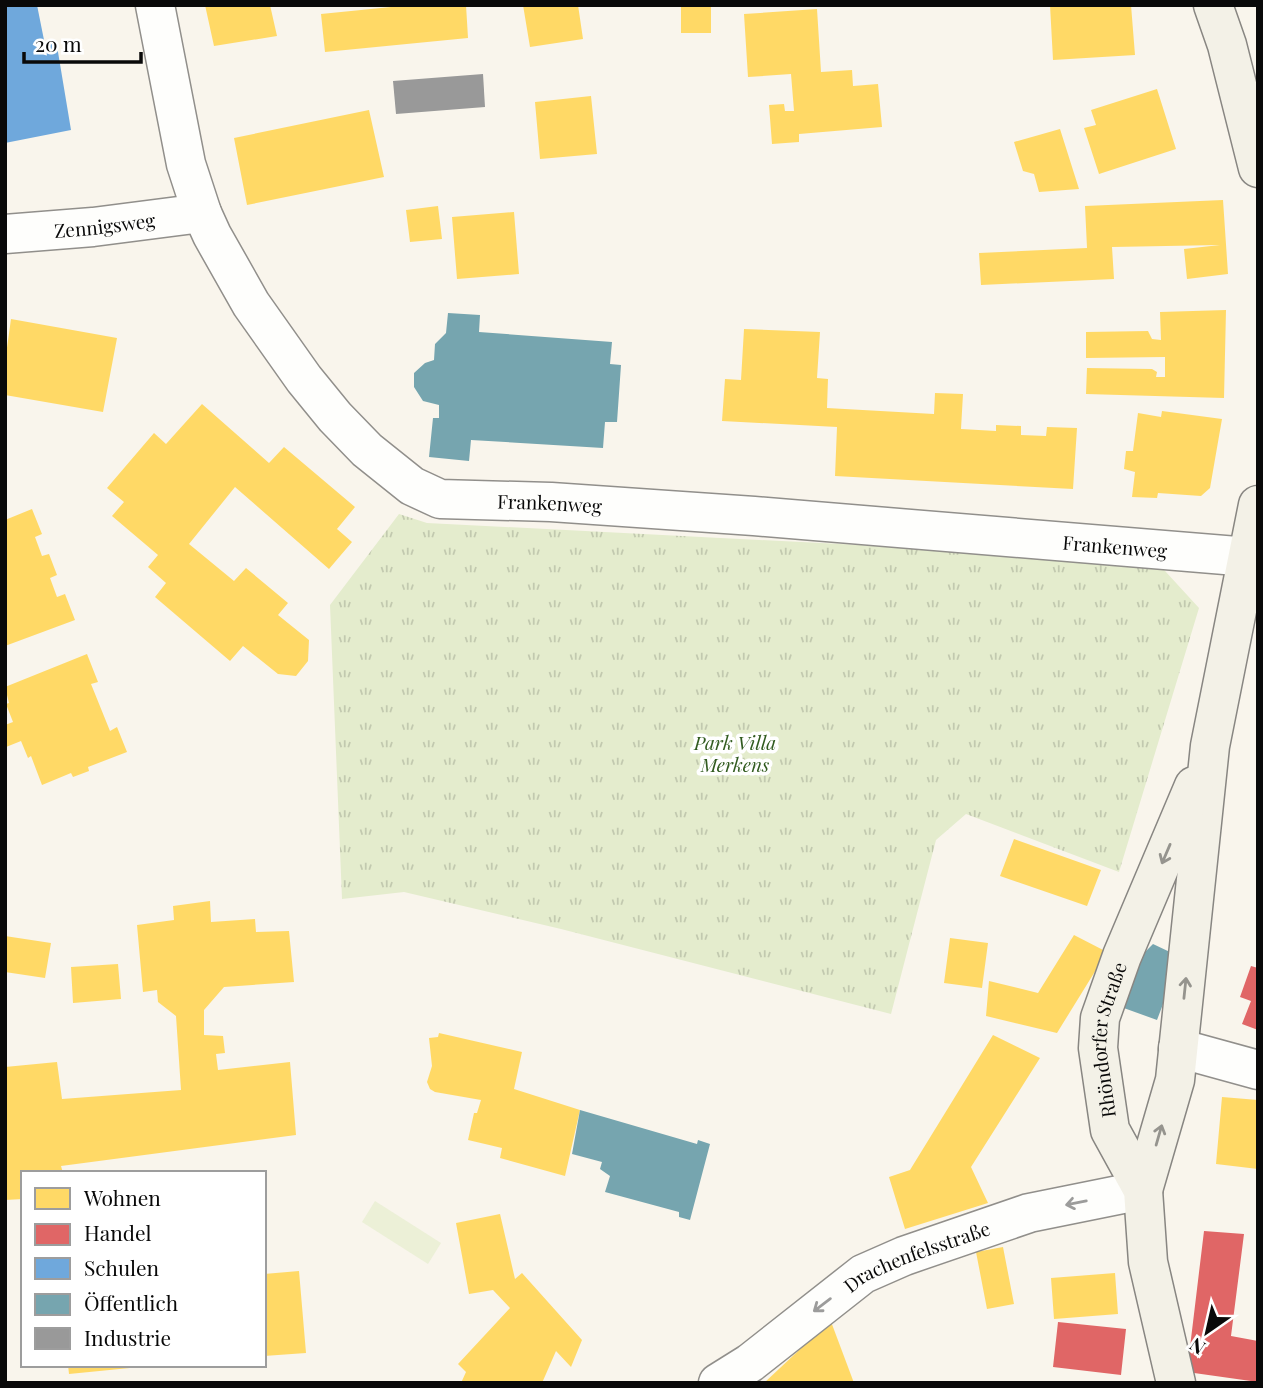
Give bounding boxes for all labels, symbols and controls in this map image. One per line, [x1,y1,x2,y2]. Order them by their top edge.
scale bar [24,21,142,65]
text: 20 m [35,29,82,57]
street label: Zennigsweg [53,206,157,243]
street label: Frankenweg [497,488,603,518]
street label: Frankenweg [1062,529,1168,563]
park label: Park Villa Merkens [693,729,776,777]
one-way arrow [1159,843,1172,864]
street label: Rhöndorfer Straße [1085,958,1132,1119]
one-way arrow [1178,977,1191,999]
one-way arrow [1153,1124,1166,1146]
legend [21,1171,266,1367]
text: Wohnen [83,1183,161,1211]
one-way arrow [1065,1197,1088,1211]
street label: Drachenfelsstraße [838,1214,993,1298]
text: Handel [84,1218,152,1246]
text: Schulen [84,1253,160,1281]
text: Öffentlich [84,1288,179,1316]
north arrow [1172,1297,1242,1367]
one-way arrow [813,1298,832,1312]
text: Industrie [84,1323,171,1351]
text: N [1184,1332,1210,1362]

